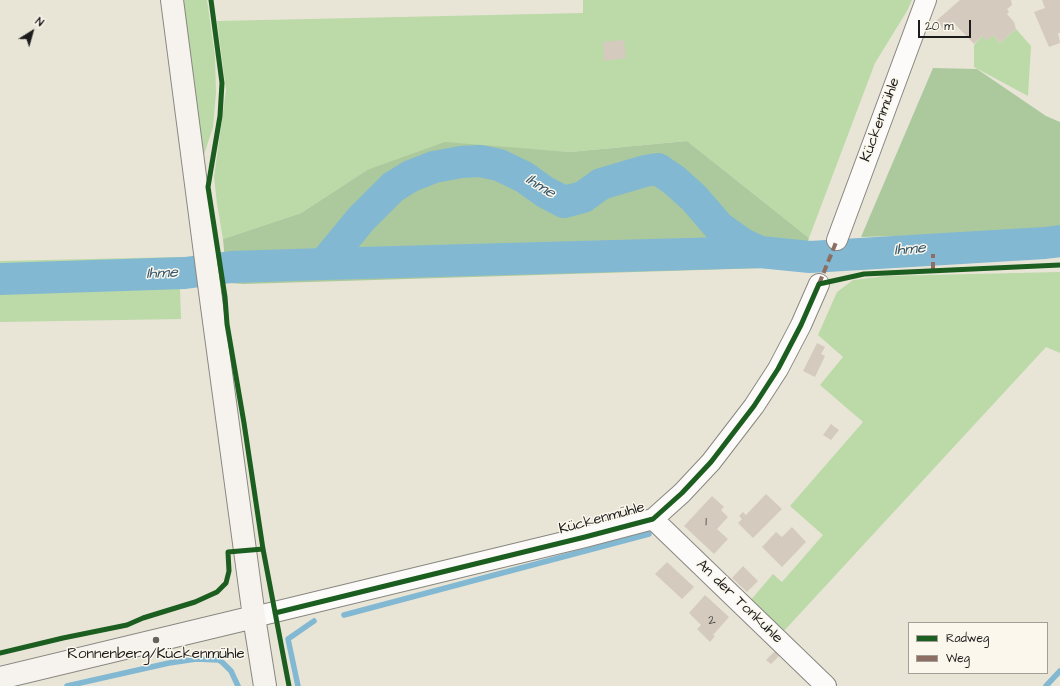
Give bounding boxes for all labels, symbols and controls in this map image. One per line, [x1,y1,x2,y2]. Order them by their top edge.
north arrow [12,12,52,52]
scale bar [920,12,973,38]
text: N [32,14,47,30]
text: 20 m [925,18,954,35]
street label: Kückenmühle [857,75,905,165]
water label: Ihme [522,171,558,203]
water label: Ihme [894,239,926,261]
water label: Ihme [146,264,178,284]
street label: Kückenmühle [557,499,647,539]
house number: 1 [705,514,707,530]
street label: An der Tonkuhle [692,556,786,648]
house number: 2 [708,613,716,629]
legend [908,622,1048,674]
text: Radweg [946,630,989,647]
marker: Ronnenberg/Kückenmühle [151,635,161,645]
place label: Ronnenberg/Kückenmühle [67,646,245,664]
text: Weg [946,650,970,667]

